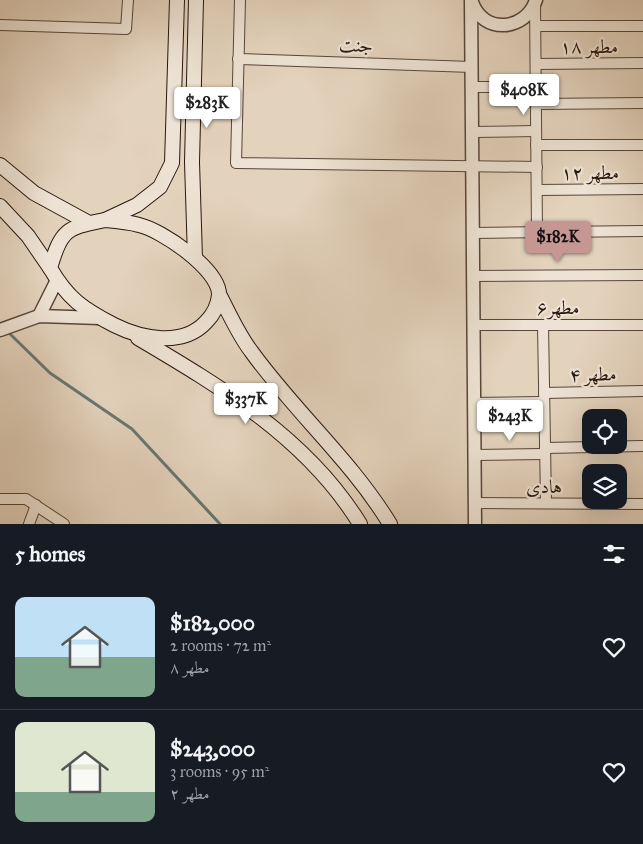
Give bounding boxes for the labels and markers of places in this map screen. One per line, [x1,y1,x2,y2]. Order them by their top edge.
pin: $408K [489,74,559,116]
pin: $283K [172,86,242,129]
pin: $182K [523,220,593,263]
pin: $337K [211,382,281,425]
pin: $243K [475,400,545,442]

